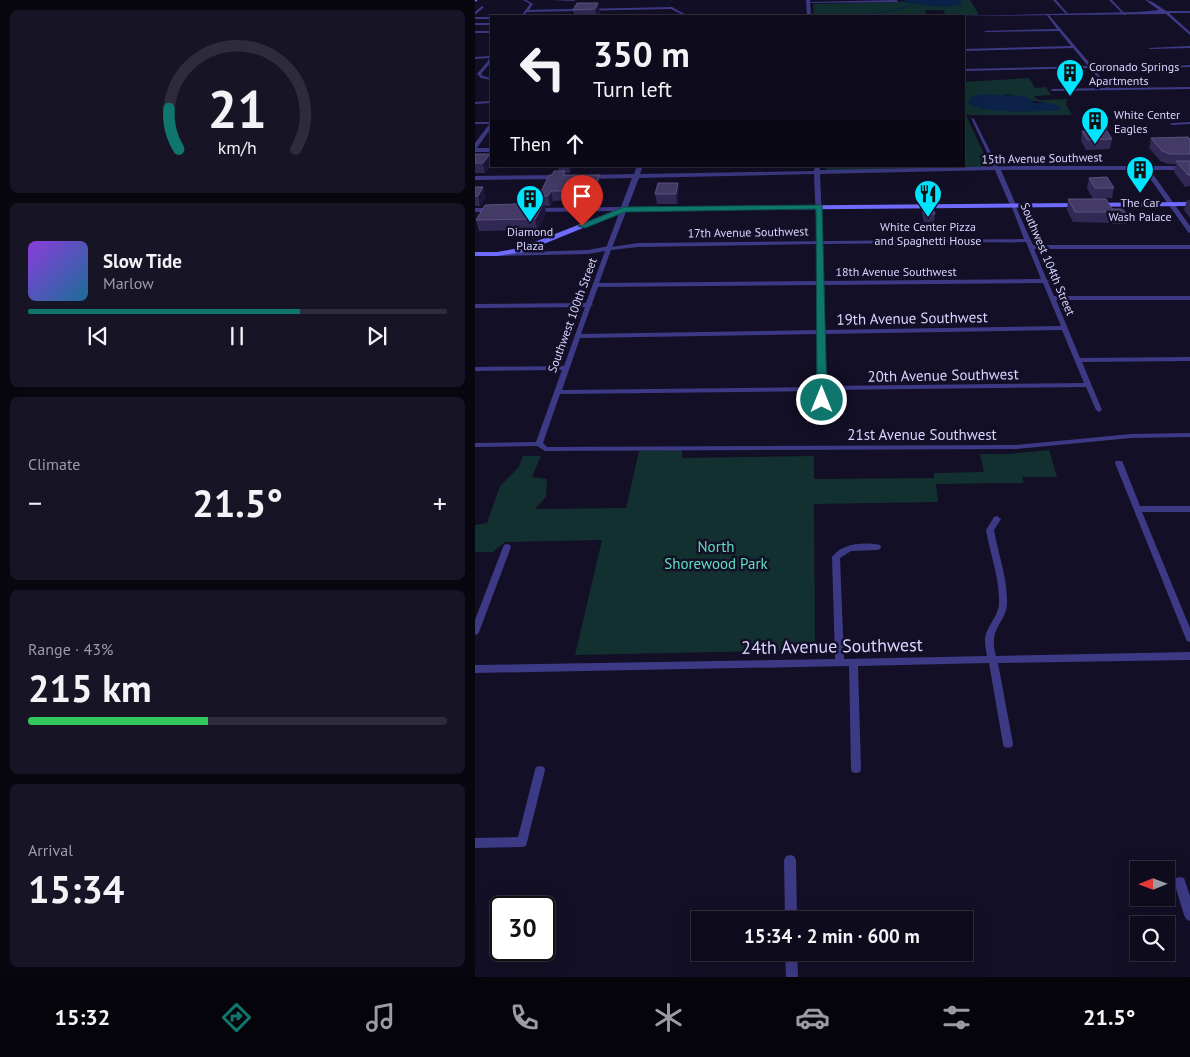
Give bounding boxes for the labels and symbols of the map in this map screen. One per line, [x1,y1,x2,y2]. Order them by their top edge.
building icon: Coronado Springs Apartments [1055,58,1085,97]
place label: Coronado Springs Apartments [1089,59,1179,88]
building icon: White Center Eagles [1080,106,1110,145]
place label: White Center Eagles [1114,107,1180,136]
street label: 15th Avenue Southwest [981,149,1103,167]
building icon: The Car Wash Palace [1125,155,1155,194]
pin [561,175,603,226]
restaurant icon: White Center Pizza and Spaghetti House [913,179,943,218]
building icon: Diamond Plaza [515,184,545,223]
place label: The Car Wash Palace [1108,195,1172,224]
street label: Southwest 104th Street [1017,200,1079,318]
place label: White Center Pizza and Spaghetti House [875,219,981,248]
street label: 17th Avenue Southwest [688,223,808,241]
place label: Diamond Plaza [507,224,553,253]
street label: Southwest 100th Street [544,256,600,374]
street label: 18th Avenue Southwest [835,264,957,279]
street label: 19th Avenue Southwest [836,307,988,329]
street label: 20th Avenue Southwest [867,364,1019,386]
position arrow [795,373,847,425]
street label: 21st Avenue Southwest [847,425,997,444]
park label: North Shorewood Park [664,537,768,573]
street label: 24th Avenue Southwest [741,633,923,659]
north arrow [1130,861,1175,906]
speed limit sign: 30 [490,896,555,961]

